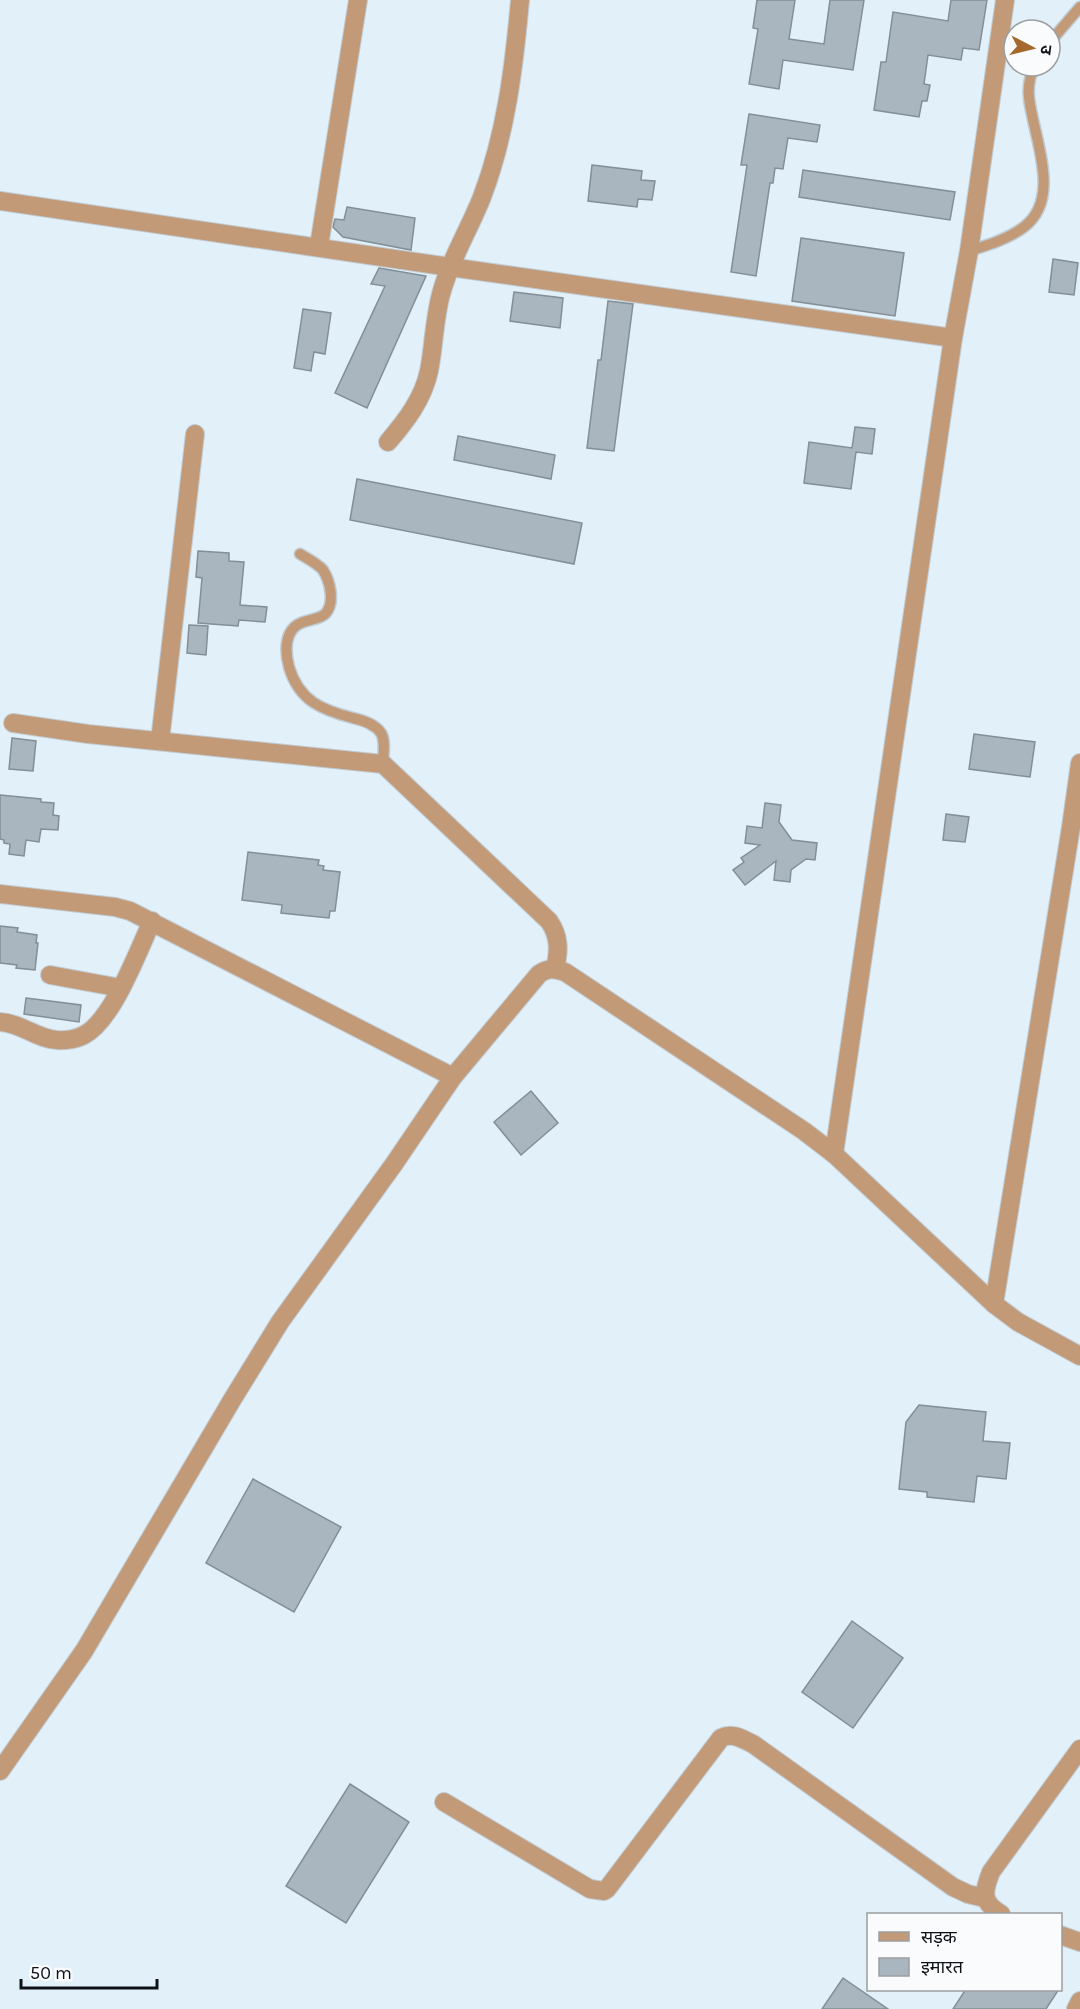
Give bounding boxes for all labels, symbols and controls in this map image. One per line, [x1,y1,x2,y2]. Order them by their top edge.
north arrow [1002,18,1062,78]
text: उ [1036,44,1056,56]
legend [867,1913,1062,1991]
text: सड़क [921,1926,958,1948]
scale bar [21,1952,158,1990]
text: इमारत [921,1956,964,1978]
text: 50 m [30,1962,72,1984]

